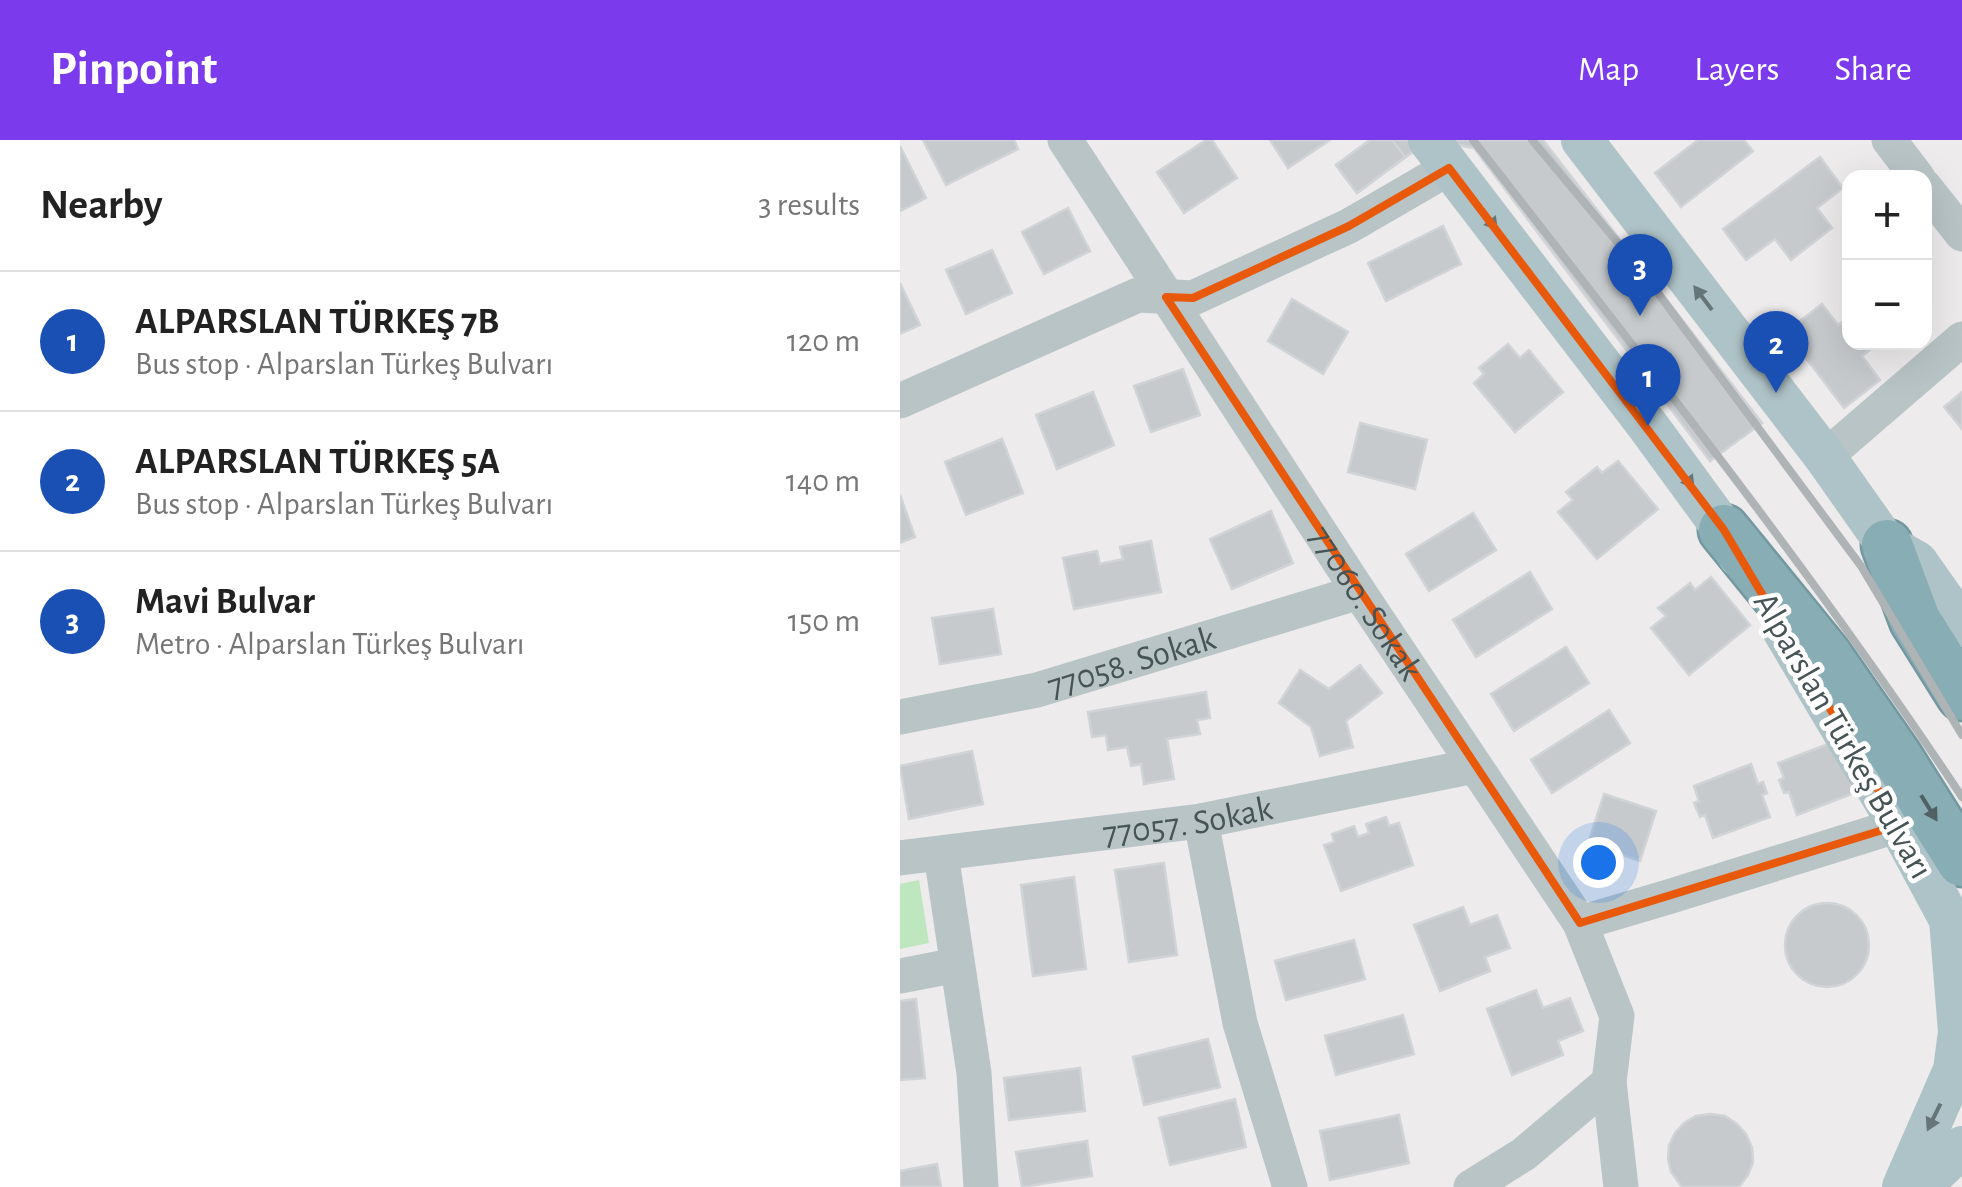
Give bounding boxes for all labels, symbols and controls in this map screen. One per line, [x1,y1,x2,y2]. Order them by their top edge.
text: Pinpoint [50,46,217,94]
text: Map [1578,52,1639,87]
text: Layers [1694,52,1779,87]
text: Share [1834,52,1912,87]
map controls [1842,170,1932,350]
button: + [1842,170,1932,260]
text: Nearby [40,184,163,226]
text: 3 results [758,189,860,221]
one-way arrow [1477,205,1498,231]
pin: 3 [1608,234,1672,316]
button: − [1842,260,1932,350]
one-way arrow [1694,285,1714,311]
text: ALPARSLAN TÜRKEŞ 7B [135,303,499,341]
pin: 2 [1744,310,1808,393]
text: 1 [67,325,78,357]
text: 120 m [787,325,860,357]
pin: 1 [1616,344,1680,426]
text: Bus stop · Alparslan Türkeş Bulvarı [135,348,553,380]
text: ALPARSLAN TÜRKEŞ 5A [135,443,500,481]
one-way arrow [1674,463,1694,489]
text: 2 [65,465,80,497]
text: 140 m [786,465,860,497]
text: Bus stop · Alparslan Türkeş Bulvarı [135,488,553,520]
street label: 77060. Sokak [1302,520,1429,687]
text: Mavi Bulvar [135,583,315,621]
street label: Alparslan Türkeş Bulvarı [1747,587,1939,885]
text: 3 [66,605,79,637]
text: 150 m [788,605,860,637]
street label: 77058. Sokak [1044,621,1219,705]
text: Metro · Alparslan Türkeş Bulvarı [135,628,525,660]
street label: 77057. Sokak [1101,791,1276,852]
one-way arrow [1920,794,1937,822]
your location [1573,837,1624,888]
one-way arrow [1925,1103,1942,1132]

